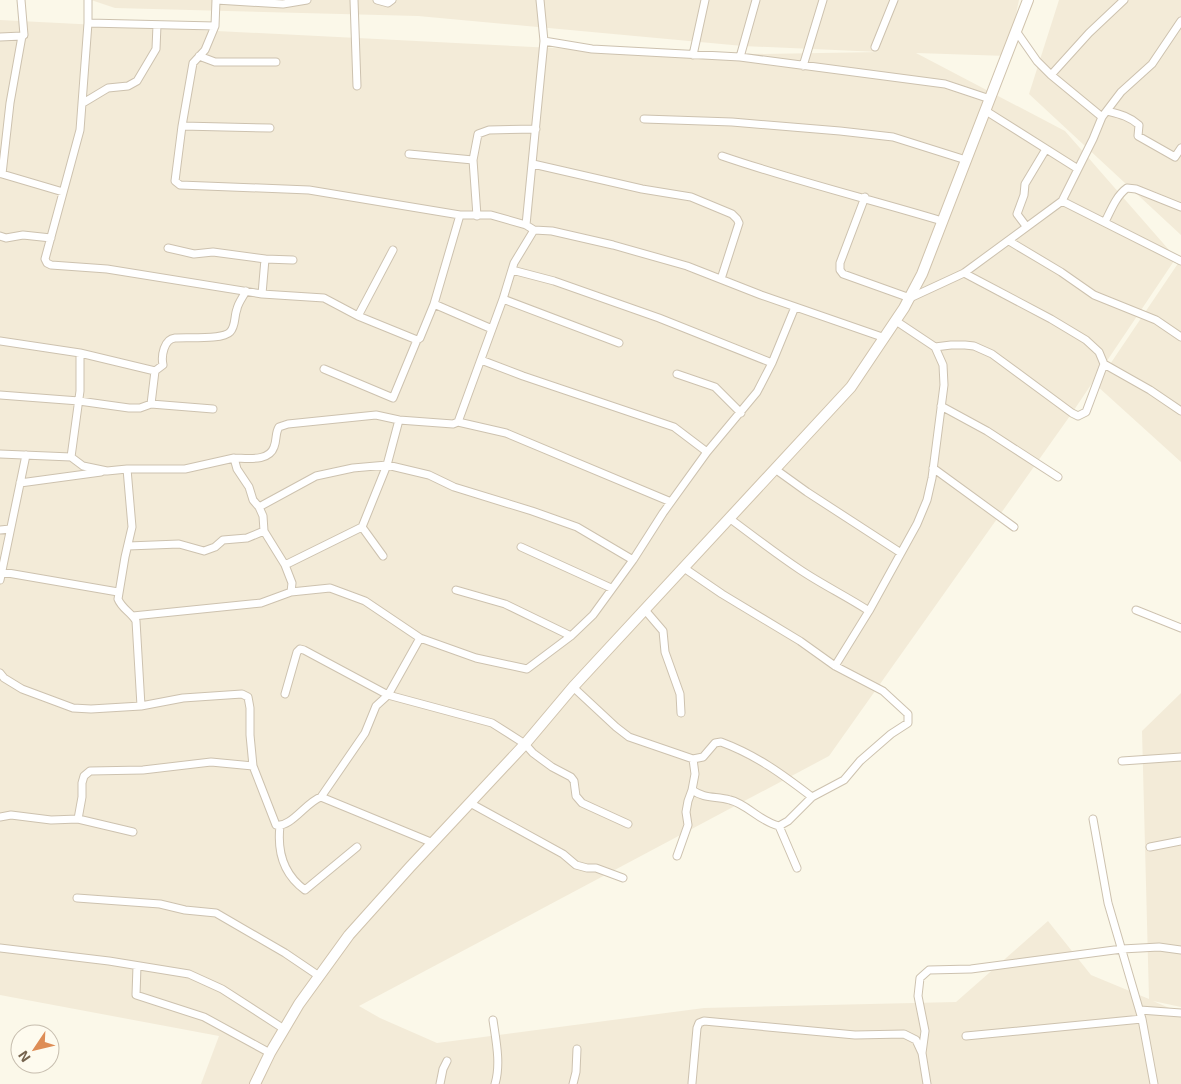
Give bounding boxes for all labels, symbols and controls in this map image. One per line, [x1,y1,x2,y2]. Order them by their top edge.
north arrow [10,1024,60,1074]
text: N [14,1048,34,1066]

